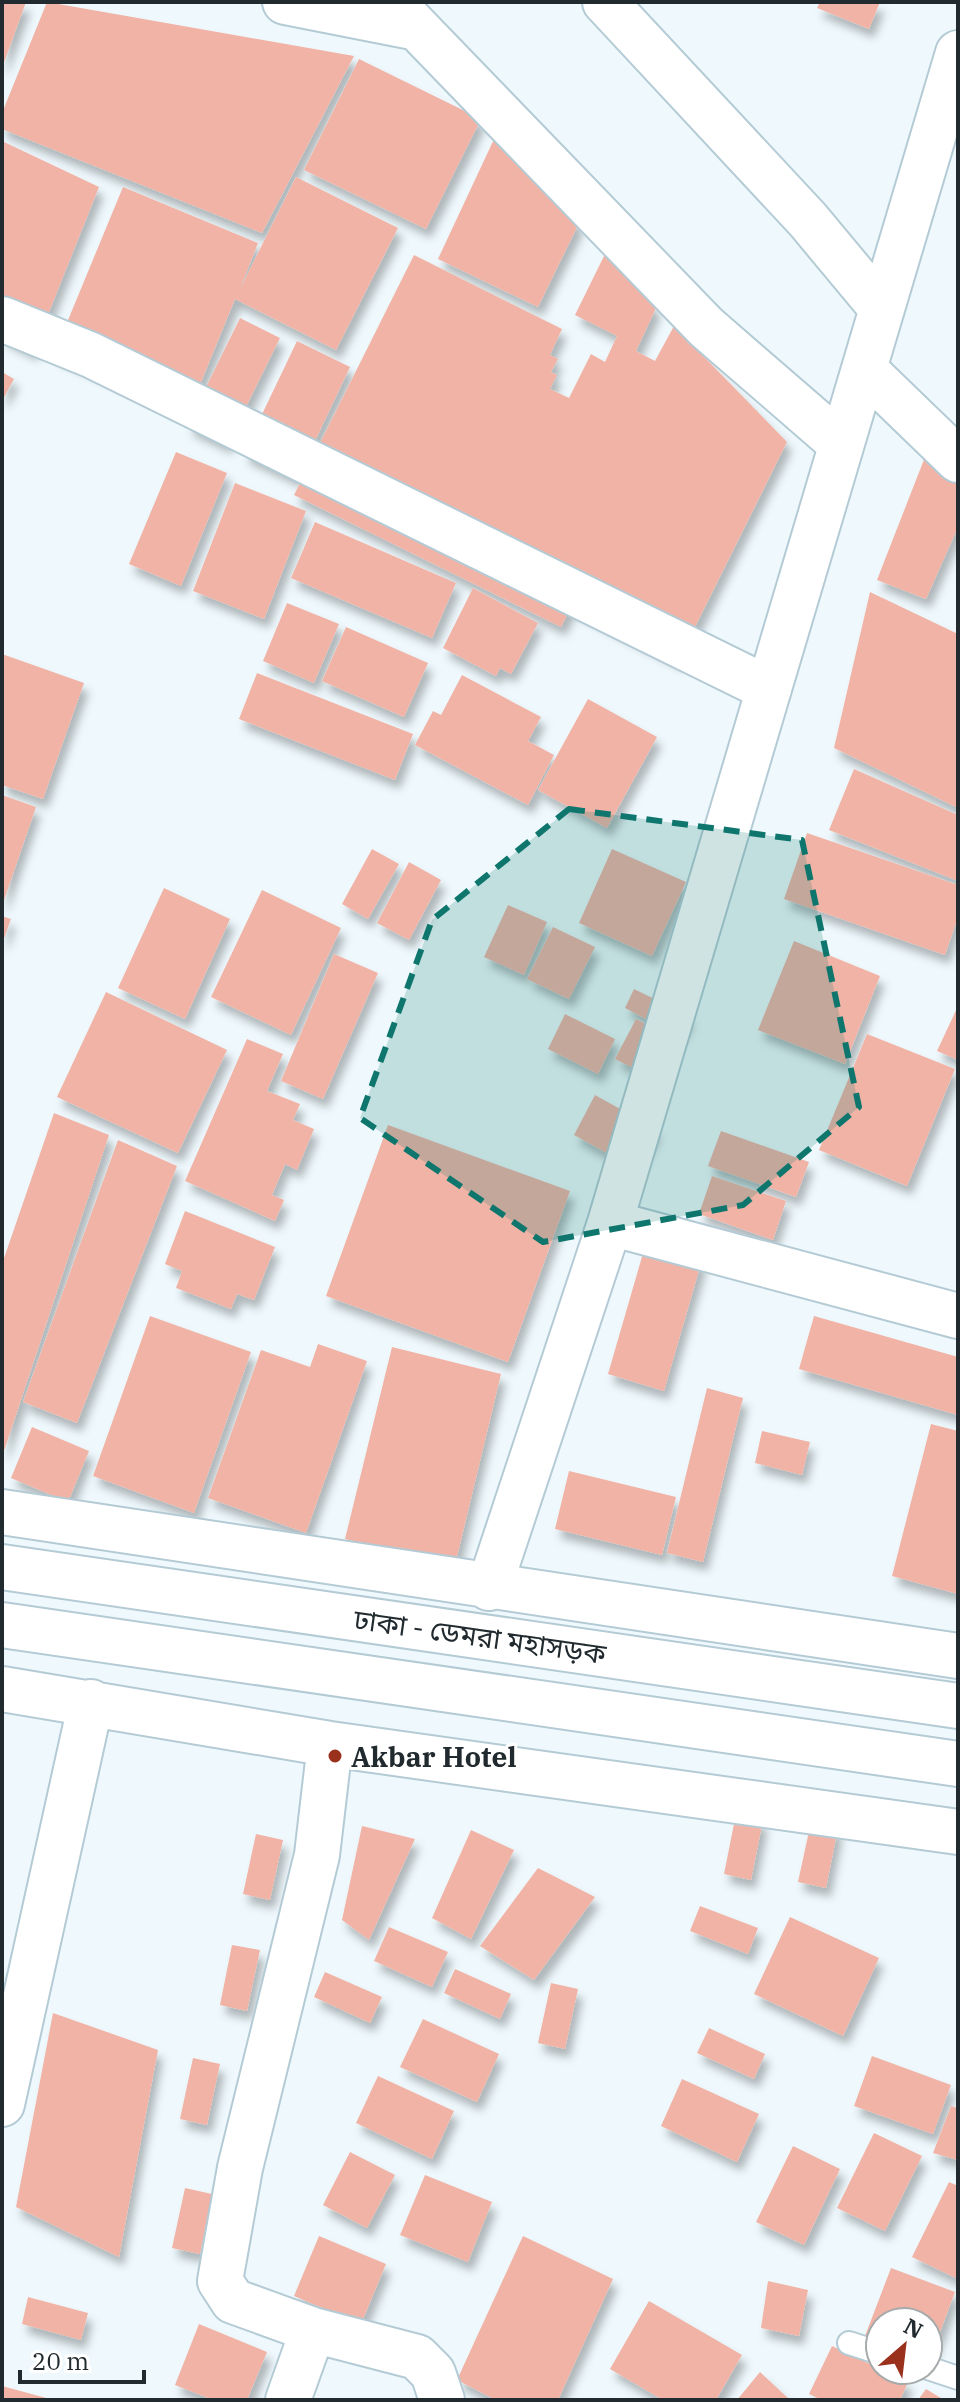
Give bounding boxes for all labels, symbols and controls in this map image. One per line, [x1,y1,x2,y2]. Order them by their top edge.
street label: ঢাকা - ডেমরা মহাসড়ক [351,1600,609,1672]
place label: Akbar Hotel [351,1738,517,1775]
marker: Akbar Hotel [326,1747,344,1765]
north arrow [864,2306,944,2386]
text: N [899,2311,928,2345]
scale bar [20,2334,144,2384]
text: 20 m [32,2345,89,2377]

